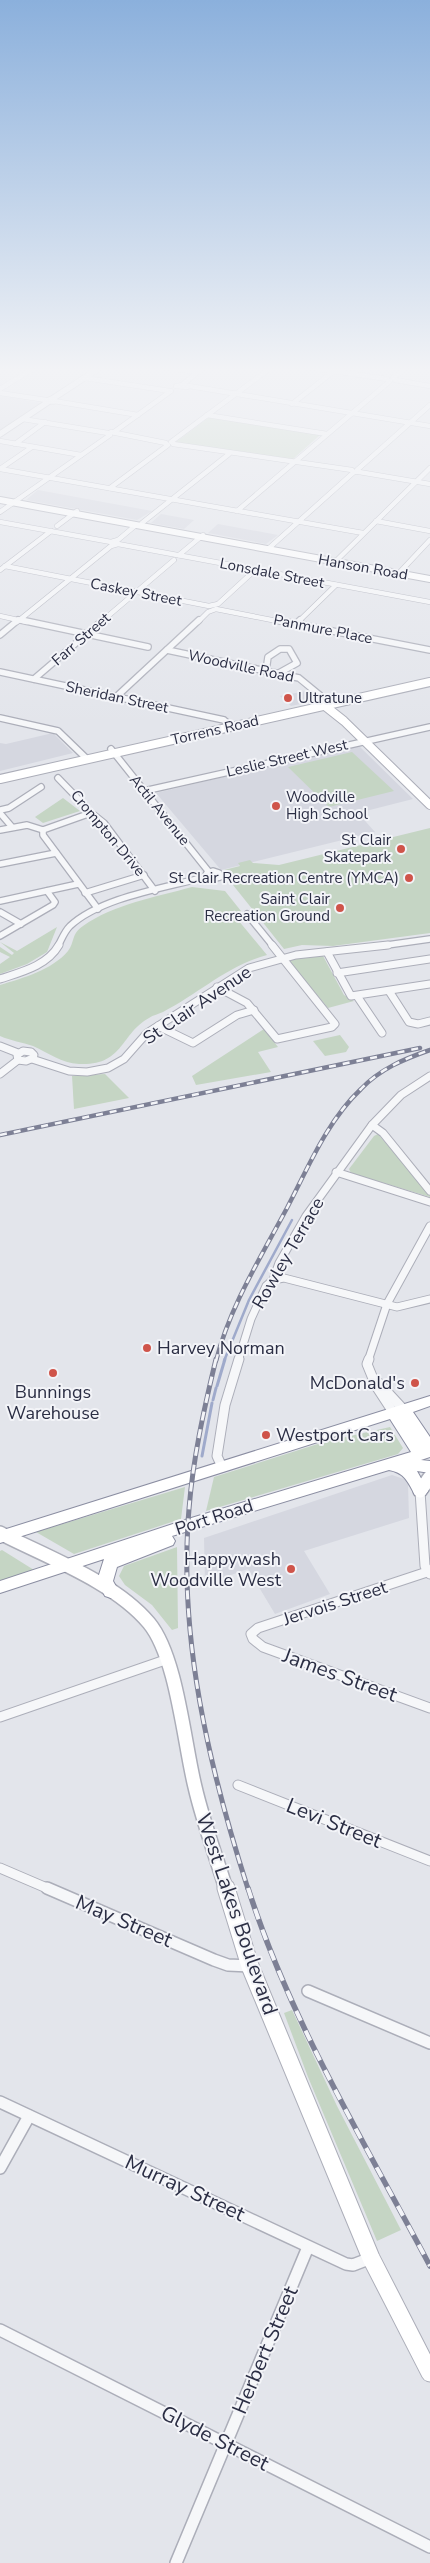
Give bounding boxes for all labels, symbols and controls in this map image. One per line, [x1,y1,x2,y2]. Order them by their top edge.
street label: Hanson Road [317,549,409,585]
street label: Lonsdale Street [218,553,327,593]
street label: Caskey Street [89,573,184,611]
street label: Farr Street [47,608,115,670]
street label: Panmure Place [272,610,374,648]
street label: Woodville Road [186,645,296,687]
street label: Sheridan Street [64,676,171,718]
place label: Ultratune [298,688,362,708]
marker: Ultratune [282,692,294,704]
street label: Torrens Road [169,710,261,750]
street label: Leslie Street West [224,734,350,782]
street label: Actil Avenue [125,770,195,850]
street label: Crompton Drive [66,786,150,880]
place label: Woodville High School [286,787,368,824]
marker: Woodville High School [270,800,282,812]
place label: St Clair Skatepark [324,830,392,867]
marker: St Clair Skatepark [395,843,407,855]
place label: St Clair Recreation Centre (YMCA) [169,868,399,888]
marker: St Clair Recreation Centre (YMCA) [403,872,415,884]
place label: Saint Clair Recreation Ground [204,889,331,926]
marker: Saint Clair Recreation Ground [334,902,346,914]
street label: St Clair Avenue [138,960,256,1050]
street label: Rowley Terrace [246,1193,330,1313]
place label: Harvey Norman [157,1336,285,1360]
marker: Harvey Norman [141,1342,153,1354]
marker: Bunnings Warehouse [47,1367,59,1379]
place label: McDonald's [310,1371,405,1395]
marker: McDonald's [409,1377,421,1389]
place label: Bunnings Warehouse [7,1380,99,1425]
place label: Westport Cars [276,1423,394,1447]
marker: Westport Cars [260,1429,272,1441]
street label: Port Road [172,1493,256,1541]
place label: Happywash Woodville West [150,1547,282,1592]
marker: Happywash Woodville West [285,1563,297,1575]
street label: Jervois Street [279,1575,391,1631]
street label: James Street [278,1641,402,1709]
street label: Levi Street [282,1791,387,1855]
street label: West Lakes Boulevard [189,1809,285,2019]
street label: May Street [71,1888,177,1954]
street label: Murray Street [121,2148,250,2228]
street label: Herbert Street [226,2281,305,2418]
street label: Glyde Street [156,2399,274,2478]

